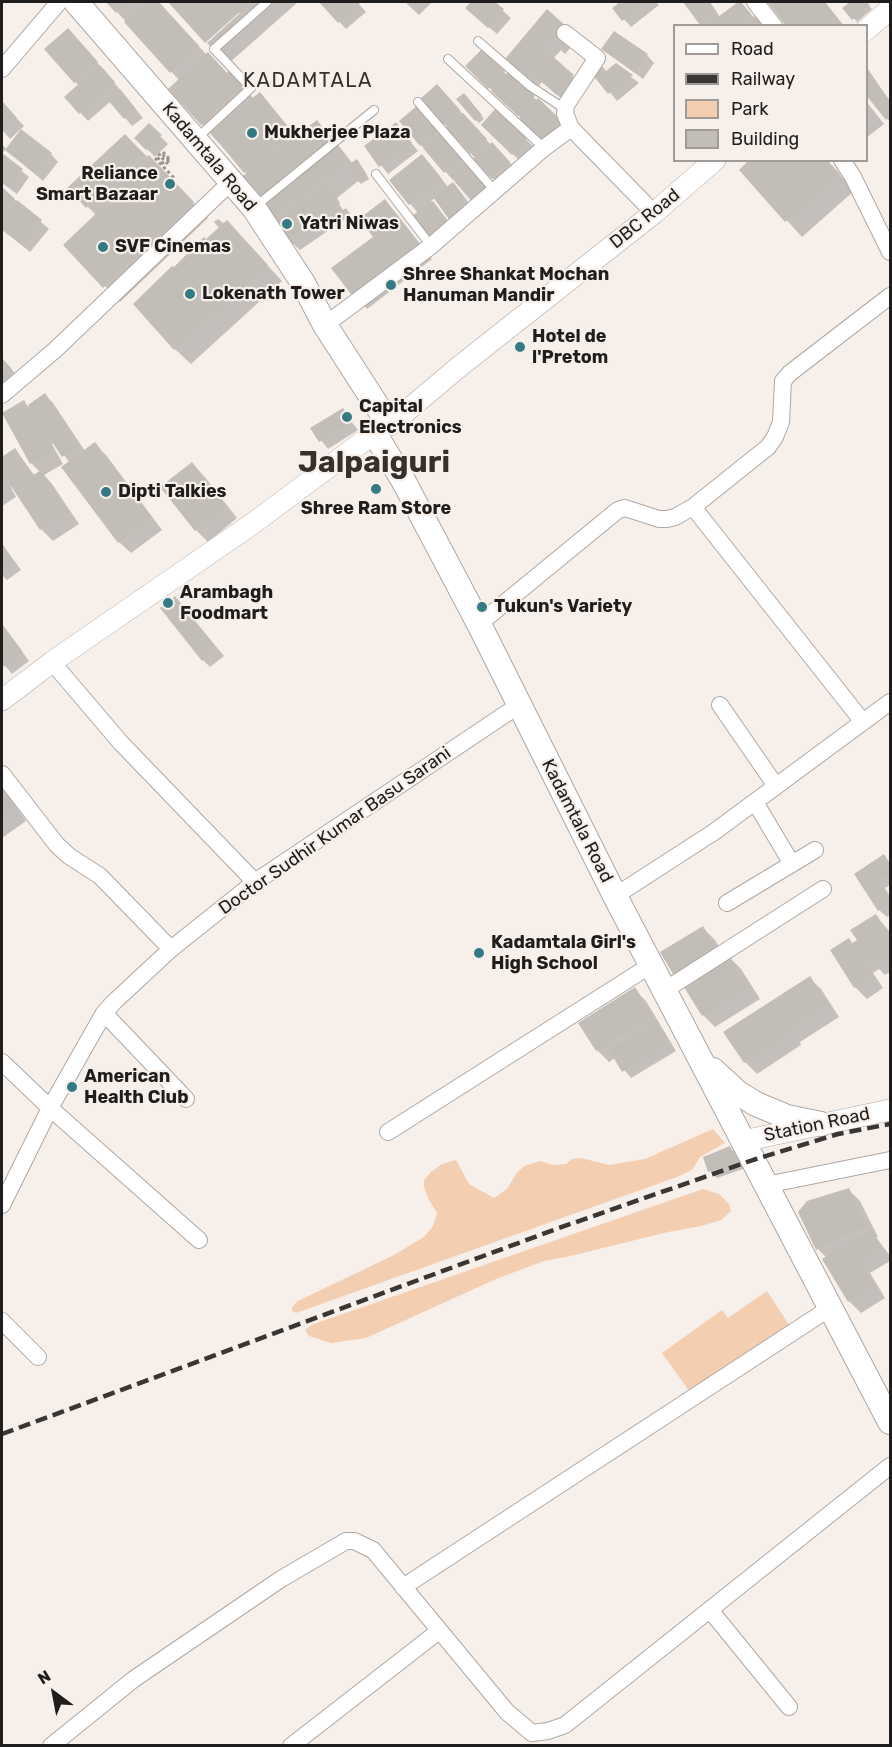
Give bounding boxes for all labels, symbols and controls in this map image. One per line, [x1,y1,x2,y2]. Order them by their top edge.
legend [673,24,868,162]
text: Road [731,38,774,60]
text: Railway [731,68,795,90]
district label: KADAMTALA [243,69,373,93]
street label: Kadamtala Road [157,98,261,216]
text: Park [731,98,768,120]
place label: Mukherjee Plaza [264,122,411,144]
marker: Mukherjee Plaza [245,126,259,140]
text: Building [731,128,799,150]
place label: Reliance Smart Bazaar [36,163,158,206]
marker: Reliance Smart Bazaar [163,177,177,191]
street label: DBC Road [606,184,684,254]
place label: Yatri Niwas [299,213,399,235]
marker: Yatri Niwas [280,217,294,231]
place label: SVF Cinemas [115,236,231,258]
marker: SVF Cinemas [96,240,110,254]
place label: Shree Shankat Mochan Hanuman Mandir [403,264,609,306]
marker: Shree Shankat Mochan Hanuman Mandir [384,278,398,292]
place label: Lokenath Tower [202,283,345,305]
marker: Lokenath Tower [183,287,197,301]
place label: Hotel de l'Pretom [532,326,608,368]
marker: Hotel de l'Pretom [513,340,527,354]
place label: Capital Electronics [359,396,462,438]
marker: Capital Electronics [340,410,354,424]
district label: Jalpaiguri [298,445,450,481]
place label: Dipti Talkies [118,481,227,503]
marker: Shree Ram Store [369,482,383,496]
marker: Dipti Talkies [99,485,113,499]
place label: Shree Ram Store [301,498,451,520]
place label: Arambagh Foodmart [180,582,273,624]
marker: Arambagh Foodmart [161,596,175,610]
place label: Tukun's Variety [494,596,632,618]
marker: Tukun's Variety [475,600,489,614]
street label: Doctor Sudhir Kumar Basu Sarani [215,742,455,920]
street label: Kadamtala Road [537,756,617,886]
place label: Kadamtala Girl's High School [491,932,636,974]
marker: Kadamtala Girl's High School [472,946,486,960]
place label: American Health Club [84,1066,188,1108]
marker: American Health Club [65,1080,79,1094]
street label: Station Road [762,1103,872,1147]
north arrow [24,1663,84,1723]
text: N [34,1666,54,1688]

